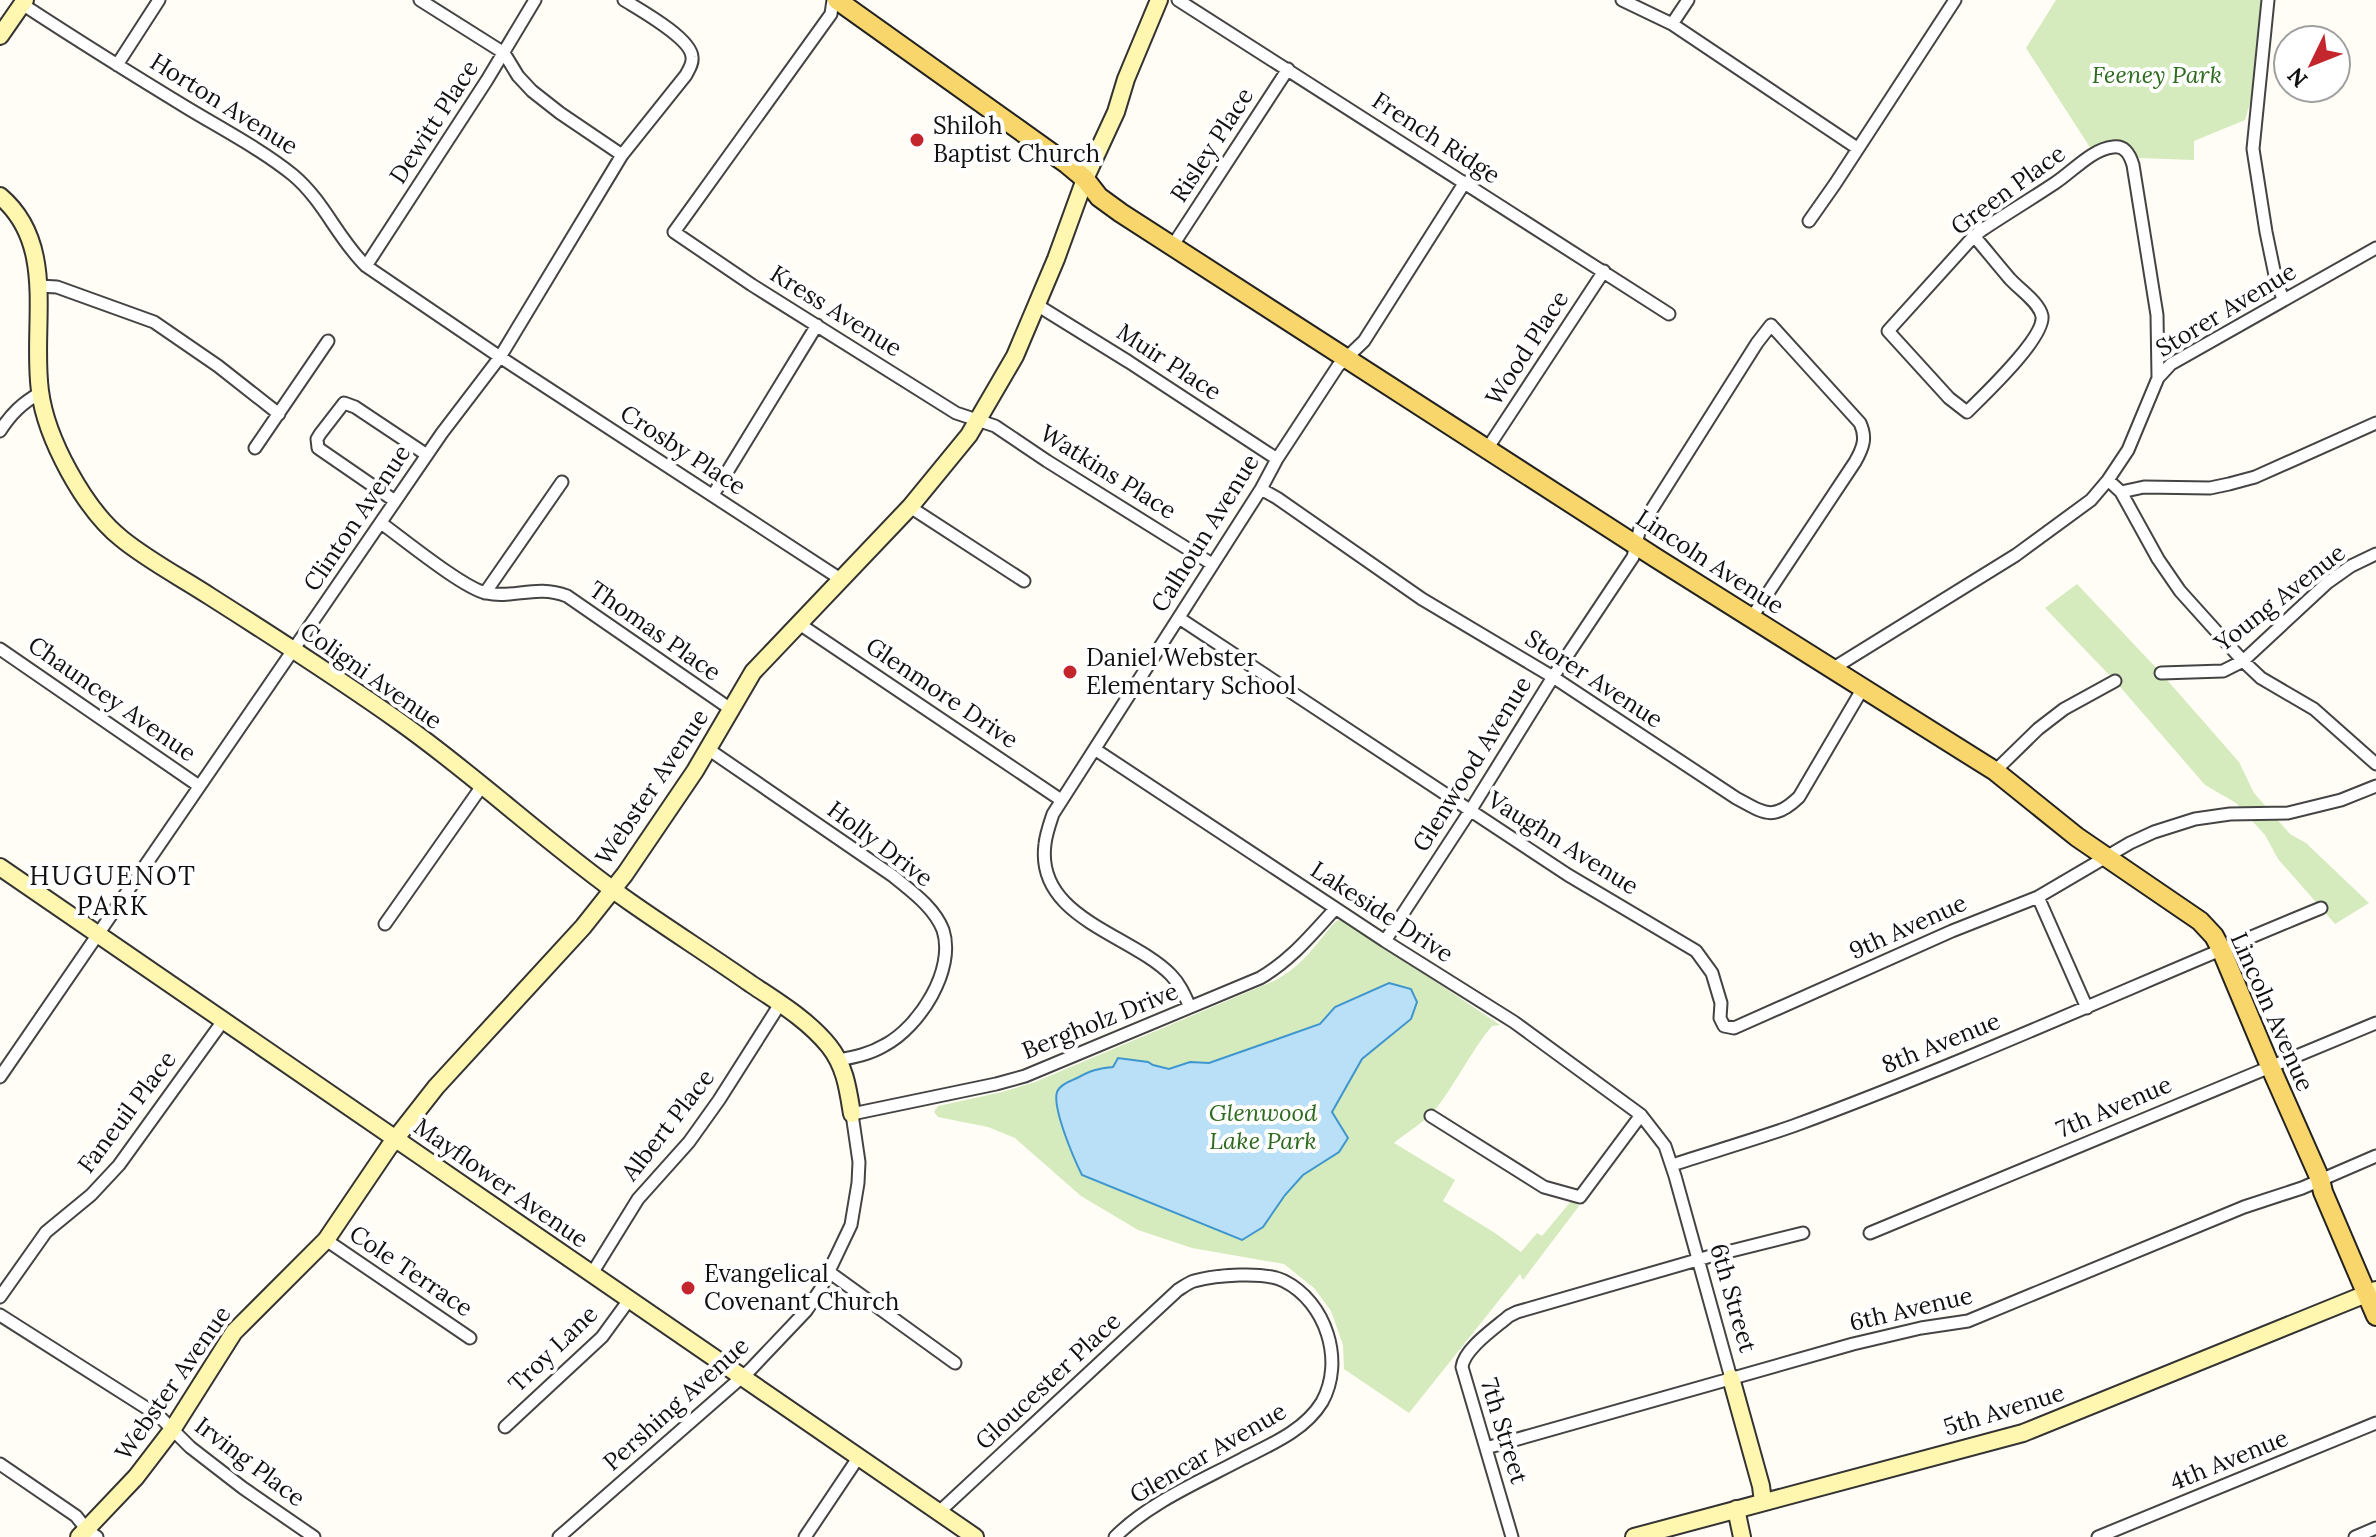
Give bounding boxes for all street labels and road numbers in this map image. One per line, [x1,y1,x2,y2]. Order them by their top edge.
street label: Horton Avenue [145,46,304,161]
street label: Dewitt Place [382,54,485,189]
street label: Risley Place [1163,82,1260,208]
street label: French Ridge [1366,85,1506,190]
street label: Green Place [1944,138,2071,242]
street label: Storer Avenue [2150,256,2302,364]
street label: Kress Avenue [765,258,908,363]
street label: Wood Place [1478,284,1575,411]
street label: Muir Place [1111,316,1228,407]
street label: Crosby Place [614,397,752,502]
street label: Watkins Place [1034,417,1182,526]
street label: Clinton Avenue [296,439,417,597]
street label: Calhoun Avenue [1144,448,1266,618]
street label: Lincoln Avenue [1630,502,1790,621]
street label: Young Avenue [2207,537,2351,659]
street label: Thomas Place [583,574,727,687]
street label: Coligni Avenue [294,615,448,736]
street label: Storer Avenue [1519,622,1669,735]
street label: Chauncey Avenue [22,629,202,768]
street label: Glenmore Drive [860,630,1024,755]
street label: Glenwood Avenue [1405,670,1538,857]
street label: Webster Avenue [588,703,715,871]
street label: Vaughn Avenue [1481,783,1645,901]
street label: Holly Drive [821,794,939,893]
street label: Lakeside Drive [1305,854,1460,969]
street label: 9th Avenue [1844,887,1971,966]
street label: Lincoln Avenue [2224,927,2321,1096]
street label: Bergholz Drive [1017,975,1182,1066]
street label: 8th Avenue [1877,1005,2005,1080]
street label: Faneuil Place [71,1044,183,1179]
street label: Albert Place [614,1062,721,1188]
street label: 7th Avenue [2051,1068,2176,1145]
street label: Mayflower Avenue [408,1111,595,1254]
street label: Cole Terrace [344,1218,479,1323]
street label: 6th Street [1703,1240,1764,1357]
street label: 6th Avenue [1846,1279,1975,1338]
street label: Troy Lane [501,1298,604,1399]
street label: Webster Avenue [108,1299,237,1466]
street label: Gloucester Place [968,1305,1127,1456]
street label: Pershing Avenue [596,1330,755,1477]
street label: 7th Street [1474,1374,1535,1488]
street label: 5th Avenue [1940,1376,2068,1443]
street label: Glencar Avenue [1124,1395,1292,1510]
street label: Irving Place [189,1410,312,1513]
street label: 4th Avenue [2165,1422,2292,1497]

